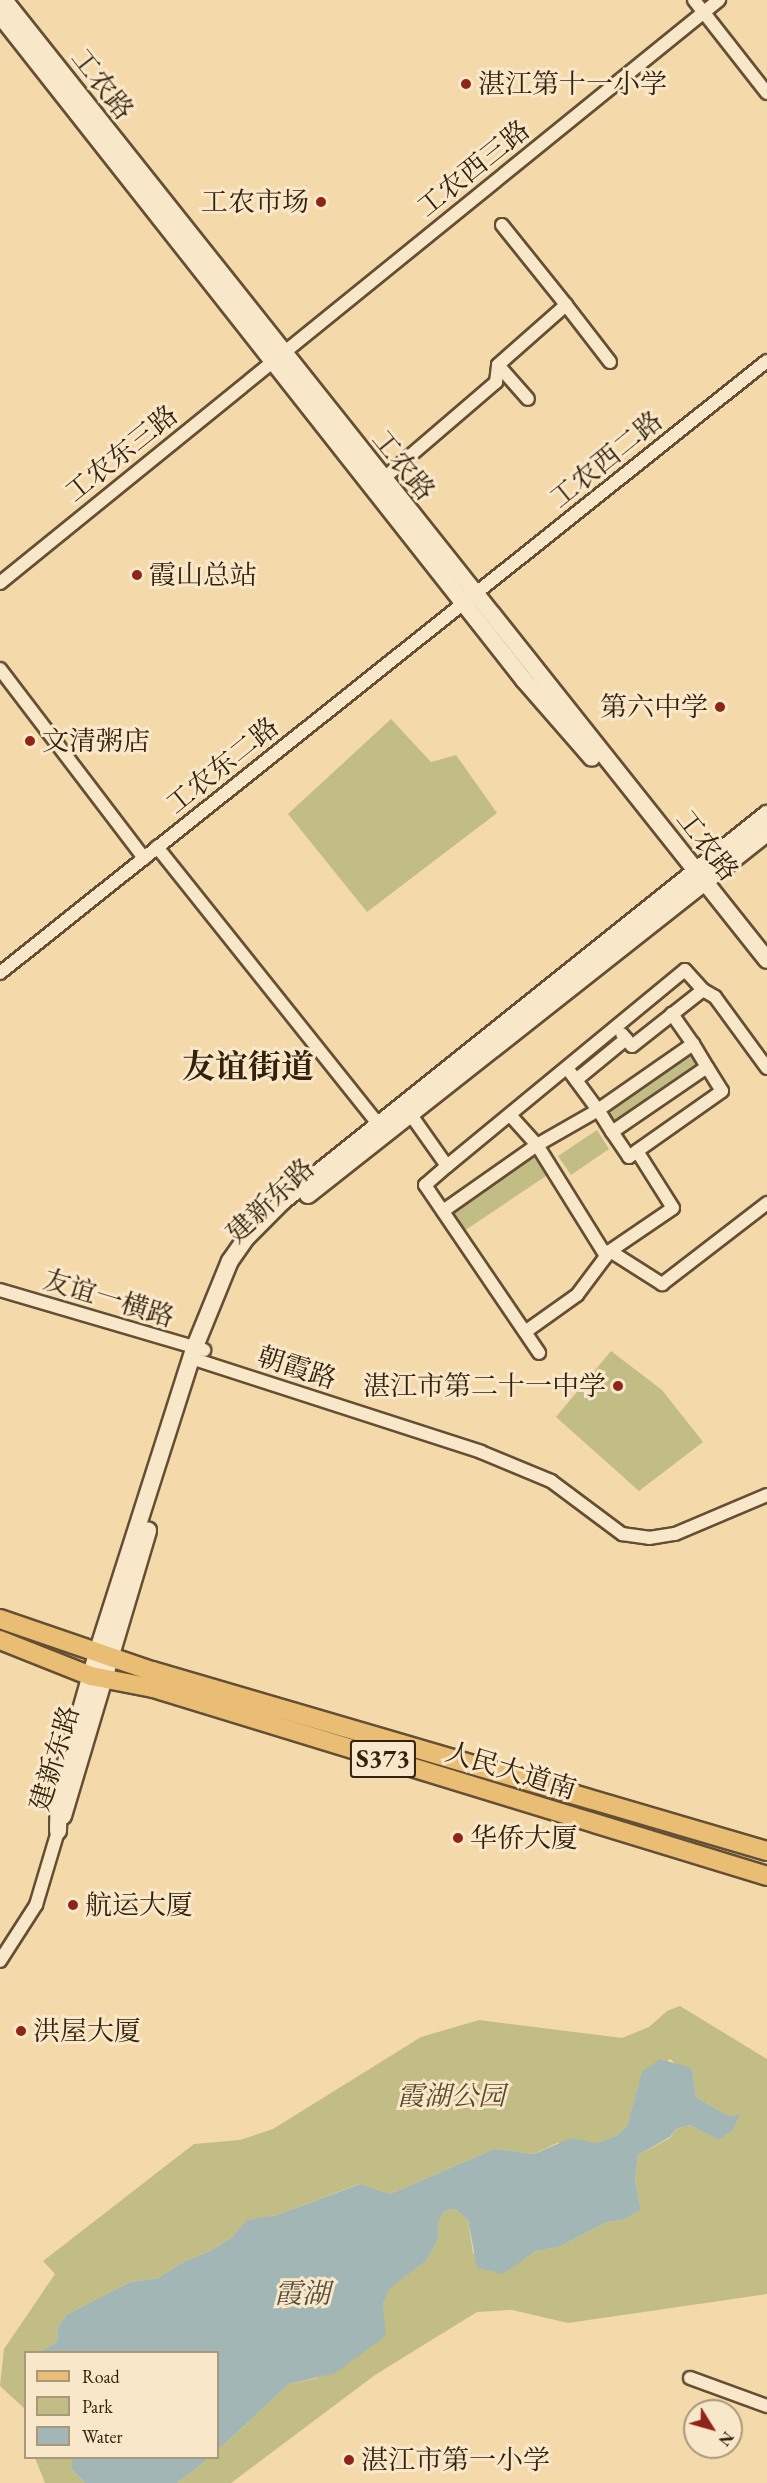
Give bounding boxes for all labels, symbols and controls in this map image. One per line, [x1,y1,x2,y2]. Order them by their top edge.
street label: 工农路 [65,42,141,126]
place label: 湛江第十一小学 [478,68,667,100]
marker: 湛江第十一小学 [459,77,473,91]
street label: 工农西三路 [410,113,536,223]
place label: 工农市场 [201,186,309,218]
marker: 工农市场 [314,195,328,209]
street label: 工农东三路 [58,398,184,508]
street label: 工农西二路 [543,404,669,514]
street label: 工农路 [366,423,442,507]
place label: 霞山总站 [149,559,257,591]
marker: 霞山总站 [130,568,144,582]
place label: 第六中学 [600,691,708,723]
marker: 第六中学 [713,700,727,714]
street label: 工农东二路 [159,710,285,820]
place label: 文清粥店 [42,725,150,757]
marker: 文清粥店 [23,734,37,748]
street label: 工农路 [670,803,746,887]
district label: 友谊街道 [182,1047,314,1087]
street label: 建新东路 [219,1151,321,1249]
street label: 友谊一横路 [40,1263,178,1333]
street label: 朝霞路 [253,1339,341,1395]
place label: 湛江市第二十一中学 [363,1370,606,1402]
marker: 湛江市第二十一中学 [611,1379,625,1393]
street label: 建新东路 [23,1702,85,1814]
street label: 人民大道南 [442,1735,580,1805]
road number: S373 [348,1736,418,1782]
place label: 华侨大厦 [470,1822,578,1854]
marker: 华侨大厦 [451,1831,465,1845]
place label: 航运大厦 [85,1889,193,1921]
marker: 航运大厦 [66,1898,80,1912]
place label: 洪屋大厦 [33,2015,141,2047]
marker: 洪屋大厦 [14,2024,28,2038]
park label: 霞湖公园 [397,2080,505,2112]
water label: 霞湖 [274,2276,330,2310]
legend [24,2351,219,2459]
text: Road [82,2365,120,2388]
text: Park [82,2395,113,2418]
north arrow [683,2399,743,2459]
text: Water [82,2425,123,2448]
text: N [714,2427,738,2450]
place label: 湛江市第一小学 [361,2444,550,2476]
marker: 湛江市第一小学 [342,2453,356,2467]

